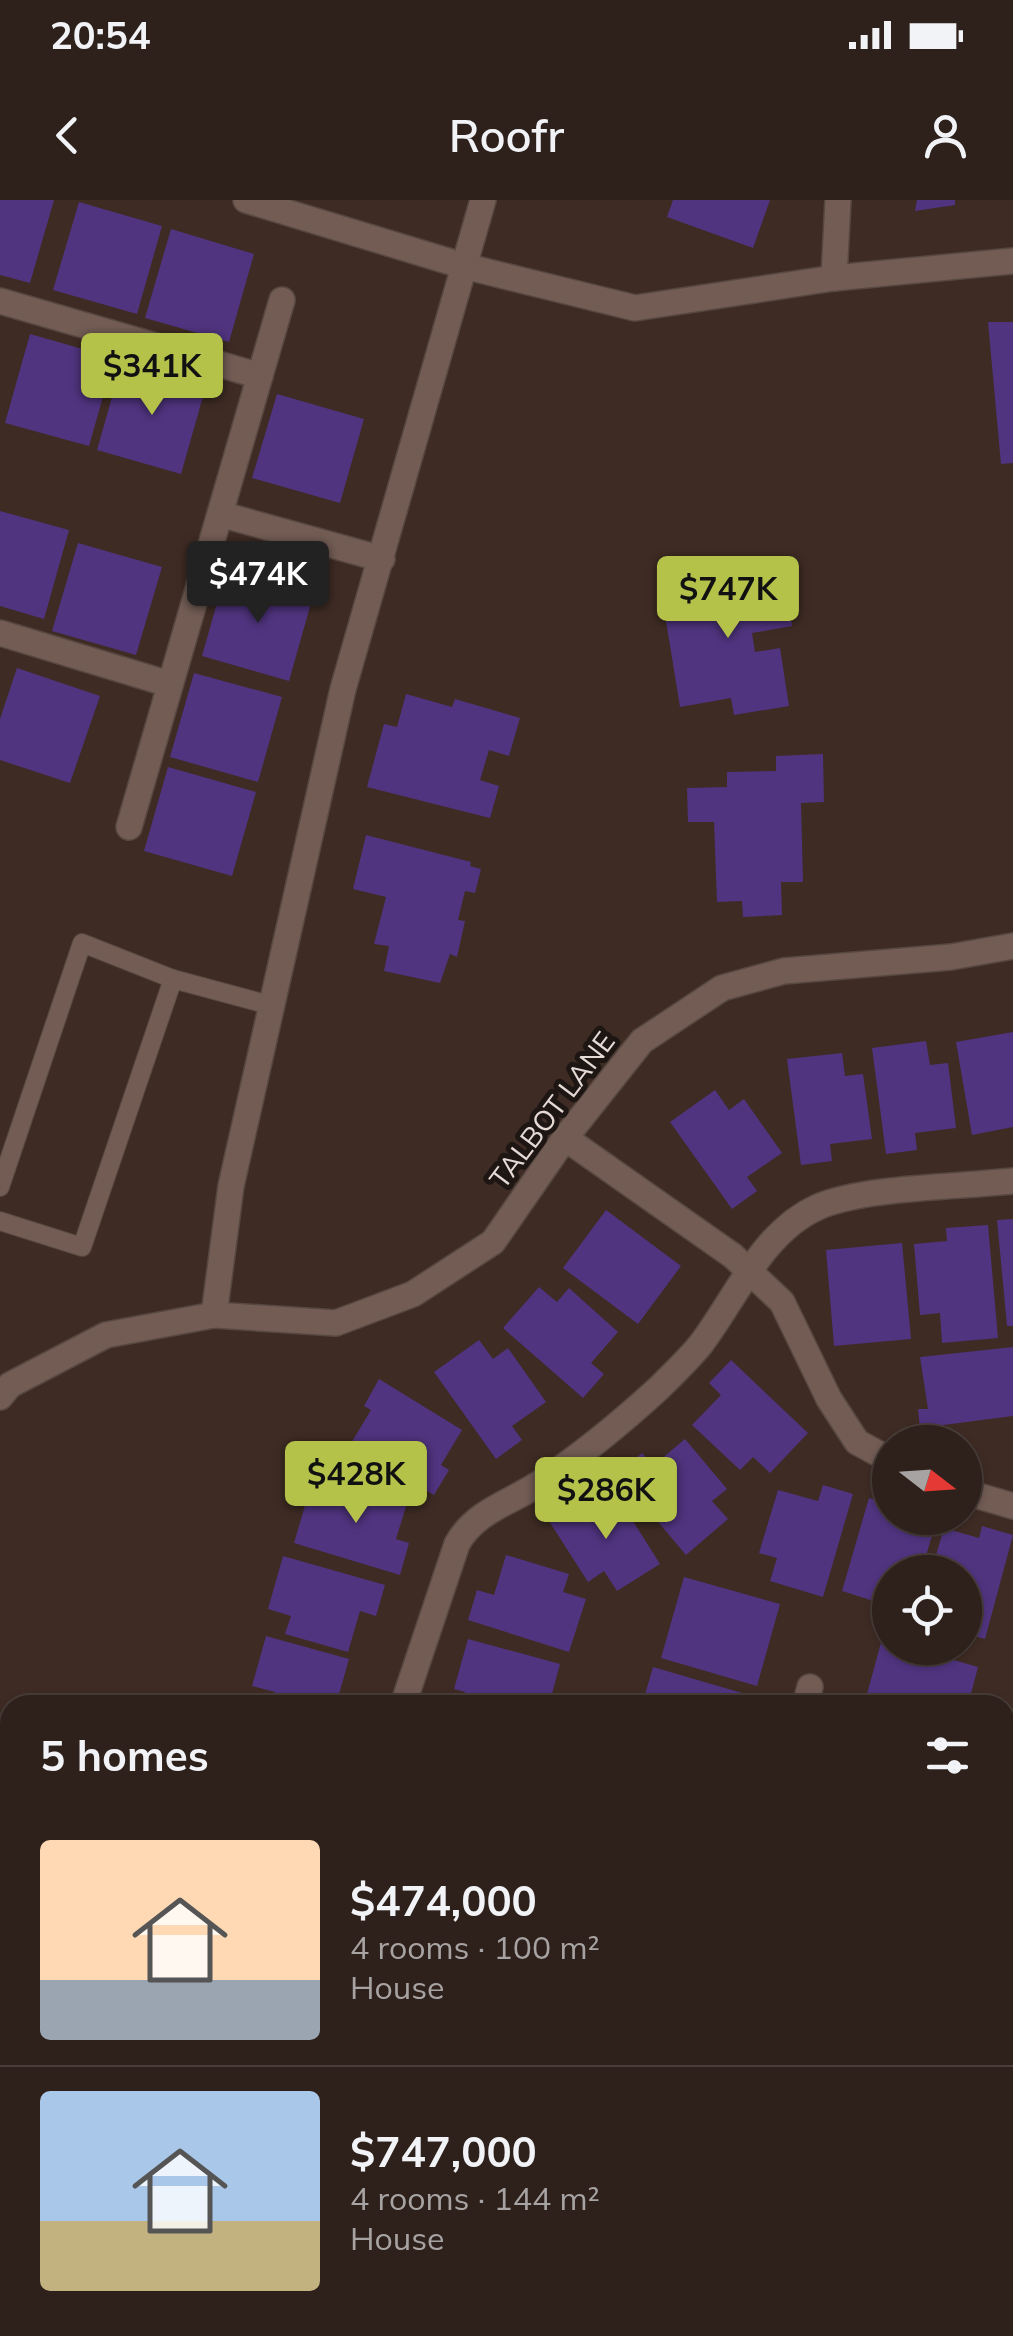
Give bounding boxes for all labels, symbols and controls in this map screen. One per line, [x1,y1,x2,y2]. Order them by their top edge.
text: 20:54 [50,11,151,59]
text: Roofr [449,107,564,163]
icon: back [40,108,95,163]
icon: person [918,108,973,163]
pin: $341K [82,333,222,418]
text: $341K [103,345,201,385]
pin: $474K [188,541,328,626]
text: $474K [209,553,307,593]
pin: $747K [658,556,798,641]
text: $747K [679,568,777,608]
street label: TALBOT LANE [481,1025,622,1195]
north arrow [872,1425,982,1535]
map controls [872,1425,982,1665]
pin: $428K [286,1441,426,1526]
text: $428K [307,1453,405,1493]
pin: $286K [536,1457,676,1542]
text: $286K [557,1469,655,1509]
button: locate [872,1555,982,1665]
icon: filters [920,1728,975,1783]
text: 5 homes [40,1729,209,1782]
text: $474,000 [350,1874,537,1927]
icon: home [120,1880,240,2000]
text: 4 rooms · 100 m² [350,1927,600,1967]
text: House [350,1967,445,2007]
text: $747,000 [350,2125,537,2178]
icon: home [120,2131,240,2251]
text: 4 rooms · 144 m² [350,2178,600,2218]
text: House [350,2218,445,2258]

